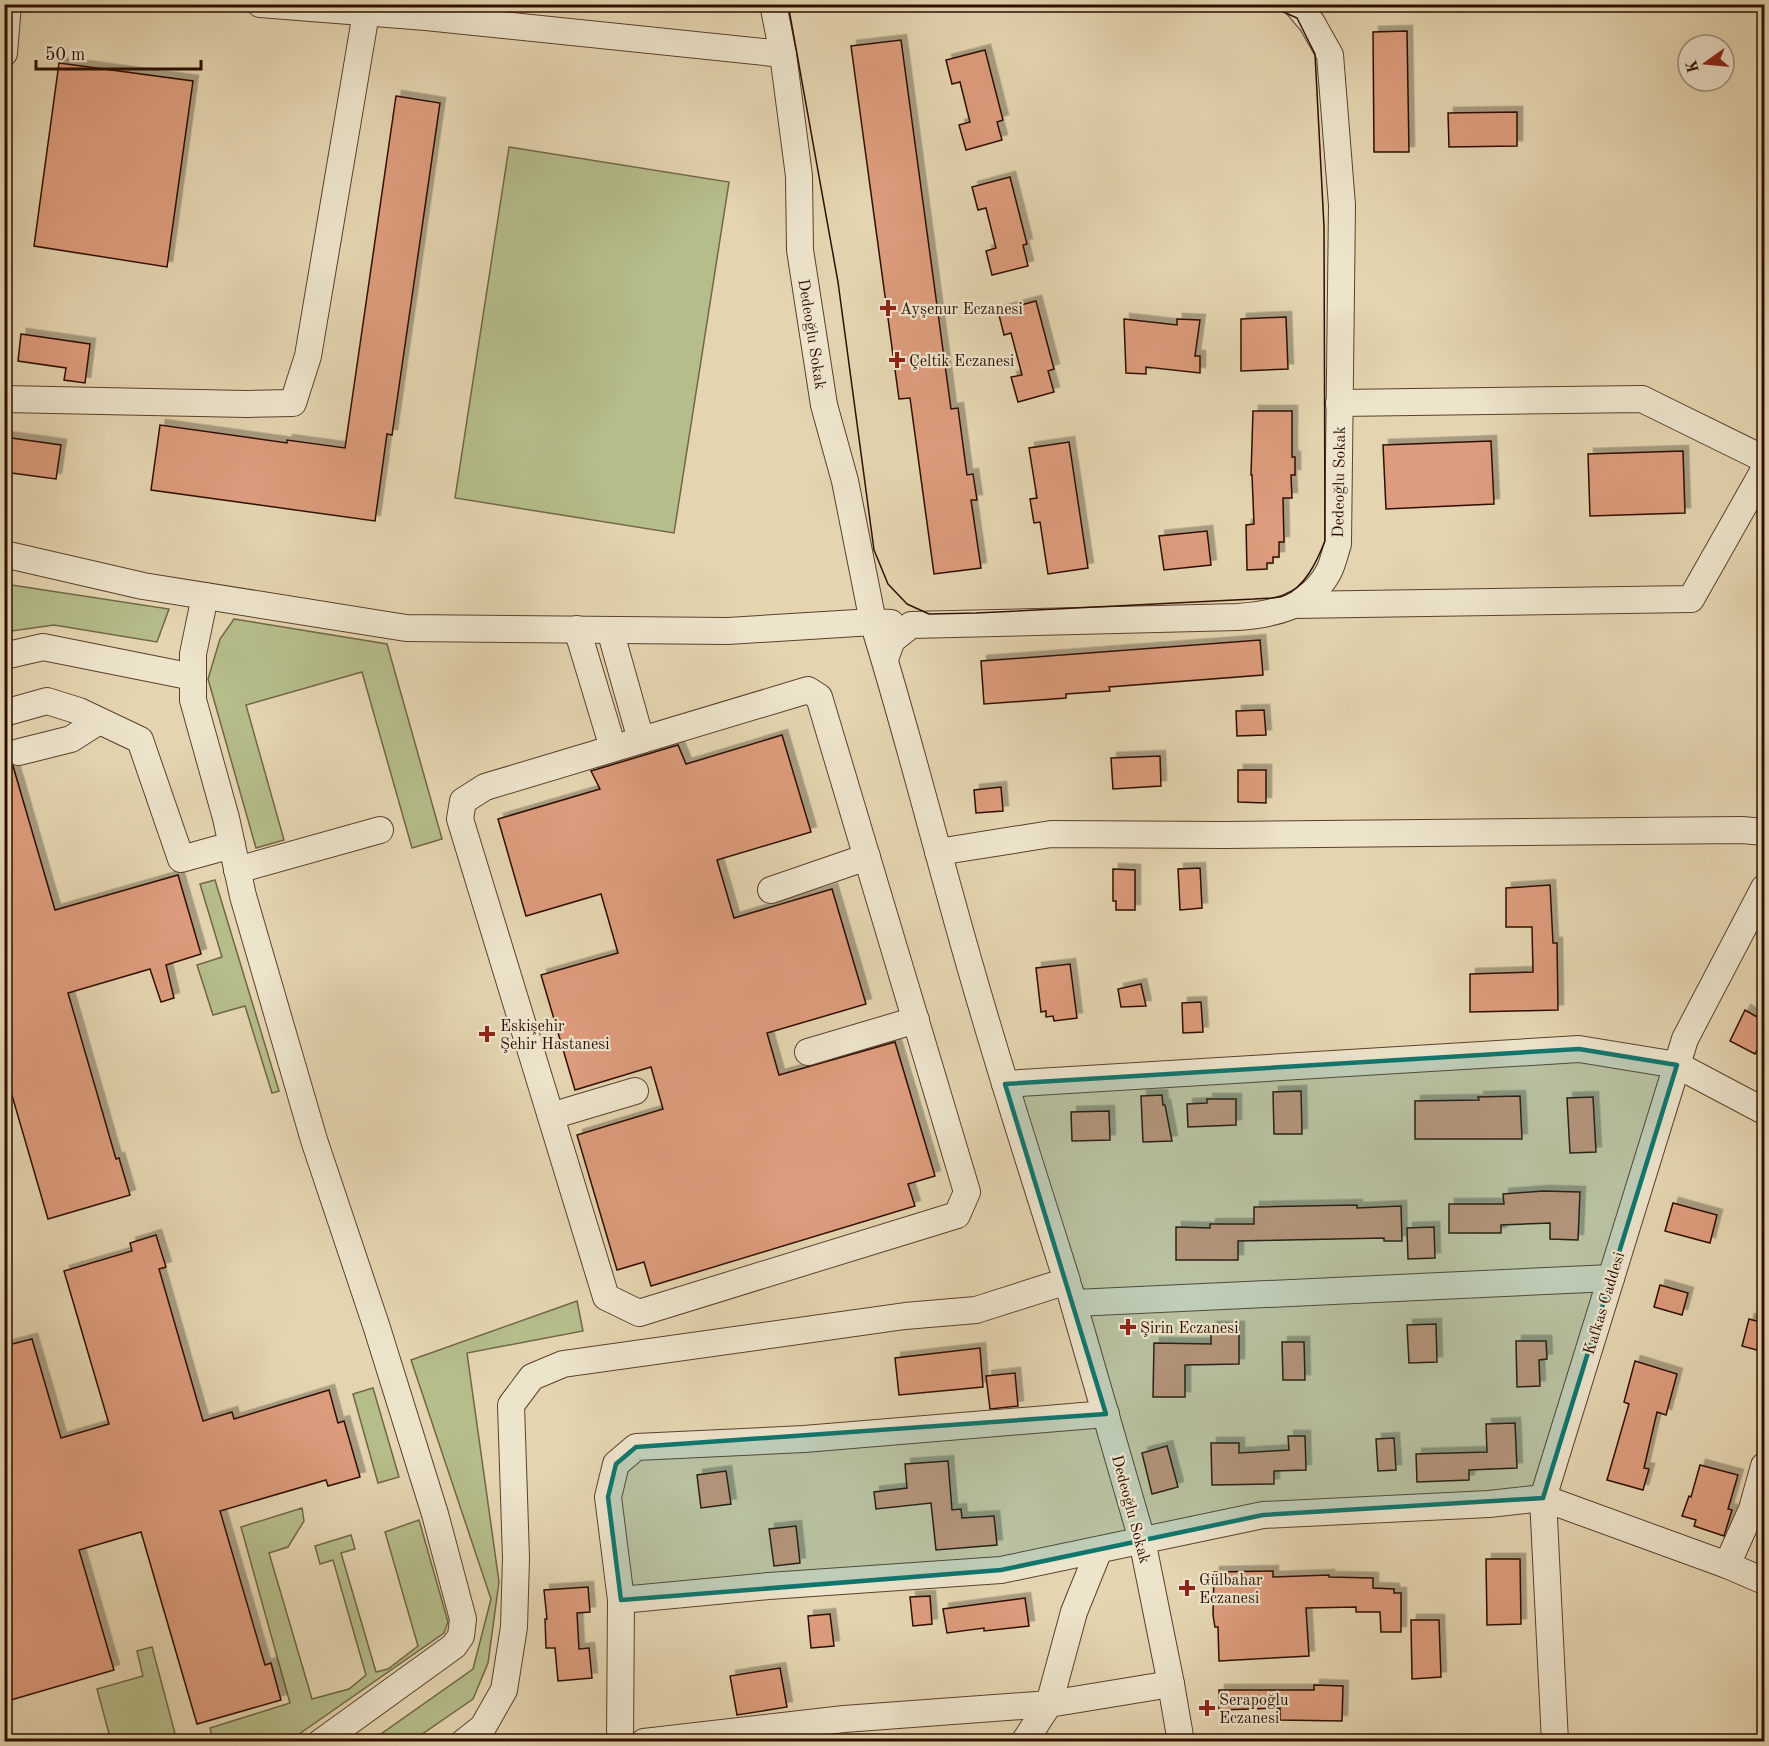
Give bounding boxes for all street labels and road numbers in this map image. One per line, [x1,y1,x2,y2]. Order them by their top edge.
street label: Dedeoğlu Sokak [794,278,828,391]
street label: Dedeoğlu Sokak [1331,426,1349,538]
street label: Kafkas Caddesi [1582,1250,1628,1357]
street label: Dedeoğlu Sokak [1108,1453,1152,1566]

